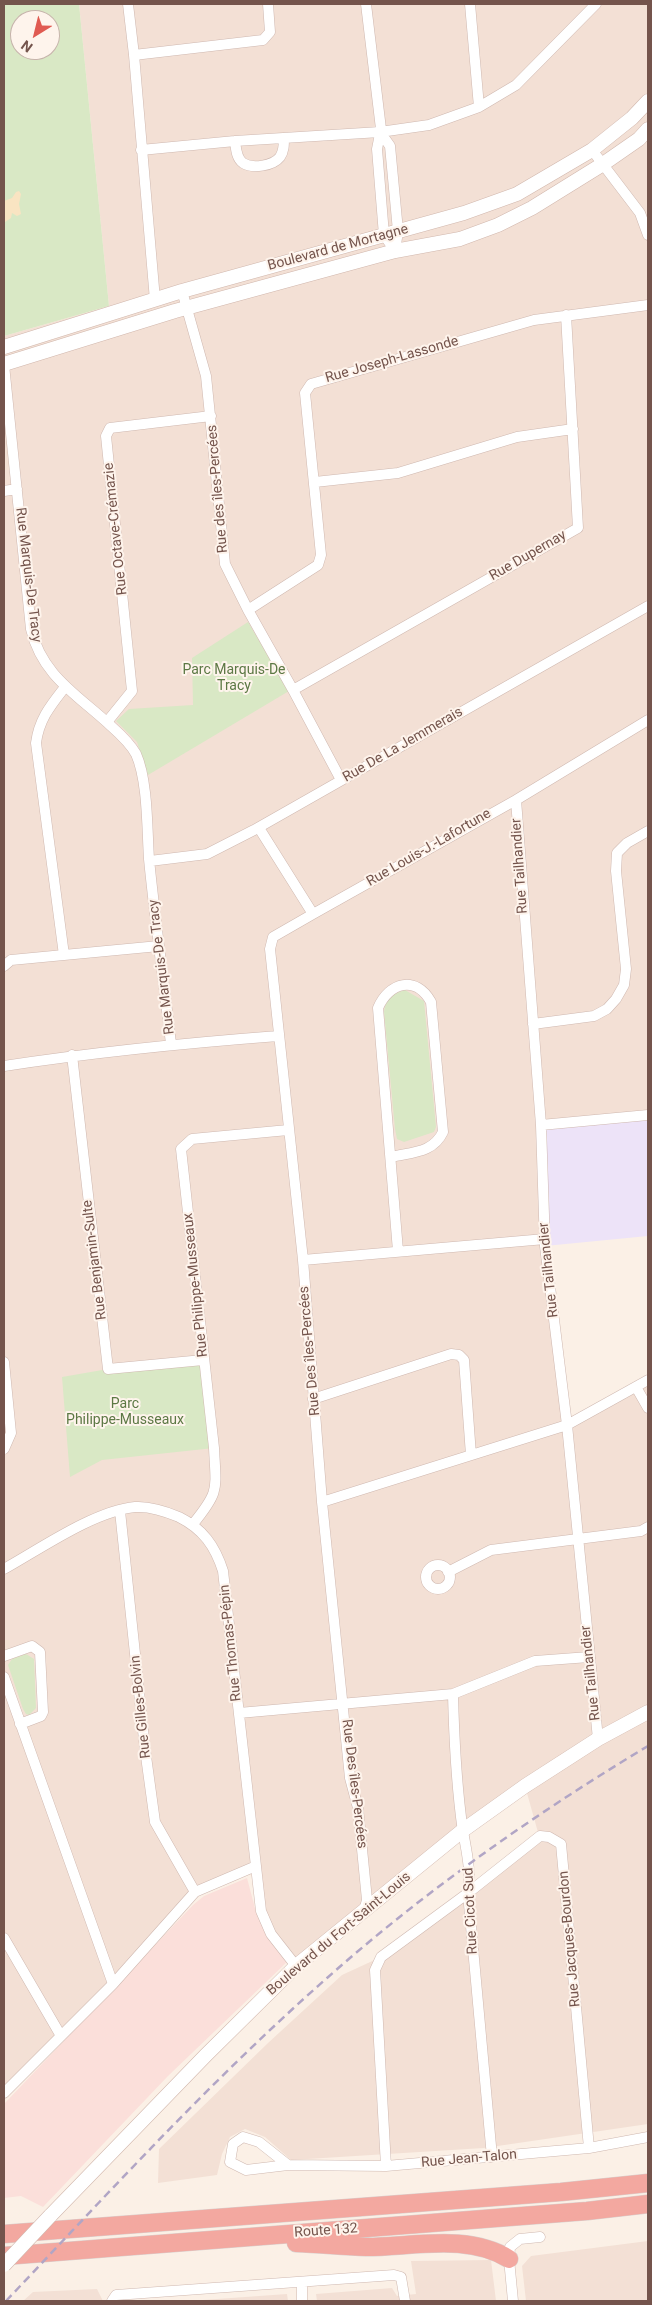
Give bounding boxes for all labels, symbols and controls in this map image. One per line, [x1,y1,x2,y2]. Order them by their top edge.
north arrow [10,10,60,60]
text: N [18,37,35,56]
street label: Boulevard de Mortagne [266,221,410,275]
street label: Rue Joseph-Lassonde [324,333,460,387]
street label: Rue des îles-Percées [204,424,232,554]
street label: Rue Octave-Crémazie [101,462,131,596]
street label: Rue Marquis-De Tracy [11,507,45,643]
street label: Rue Dupernay [487,527,569,585]
park label: Parc Marquis-De Tracy [182,662,286,694]
street label: Rue De La Jemmerais [340,704,466,786]
street label: Rue Louis-J.-Lafortune [364,806,494,890]
street label: Rue Tailhandier [508,818,532,914]
street label: Rue Marquis-De Tracy [145,899,179,1035]
street label: Rue Benjamin-Sulte [79,1199,111,1321]
street label: Rue Philippe-Musseaux [180,1212,212,1358]
street label: Rue Tailhandier [536,1221,562,1319]
street label: Rue Des îles-Percées [296,1285,324,1417]
park label: Parc Philippe-Musseaux [66,1396,184,1428]
street label: Rue Thomas-Pépin [217,1584,245,1702]
street label: Rue Tailhandier [578,1624,604,1722]
street label: Rue Gilles-Bolvin [127,1655,155,1759]
street label: Rue Des îles-Percées [338,1718,370,1850]
street label: Rue Cicot Sud [460,1867,482,1955]
street label: Boulevard du Fort-Saint-Louis [263,1869,415,1999]
street label: Rue Jacques-Bourdon [556,1870,584,2008]
street label: Rue Jean-Talon [420,2146,518,2172]
street label: Route 132 [294,2220,358,2242]

